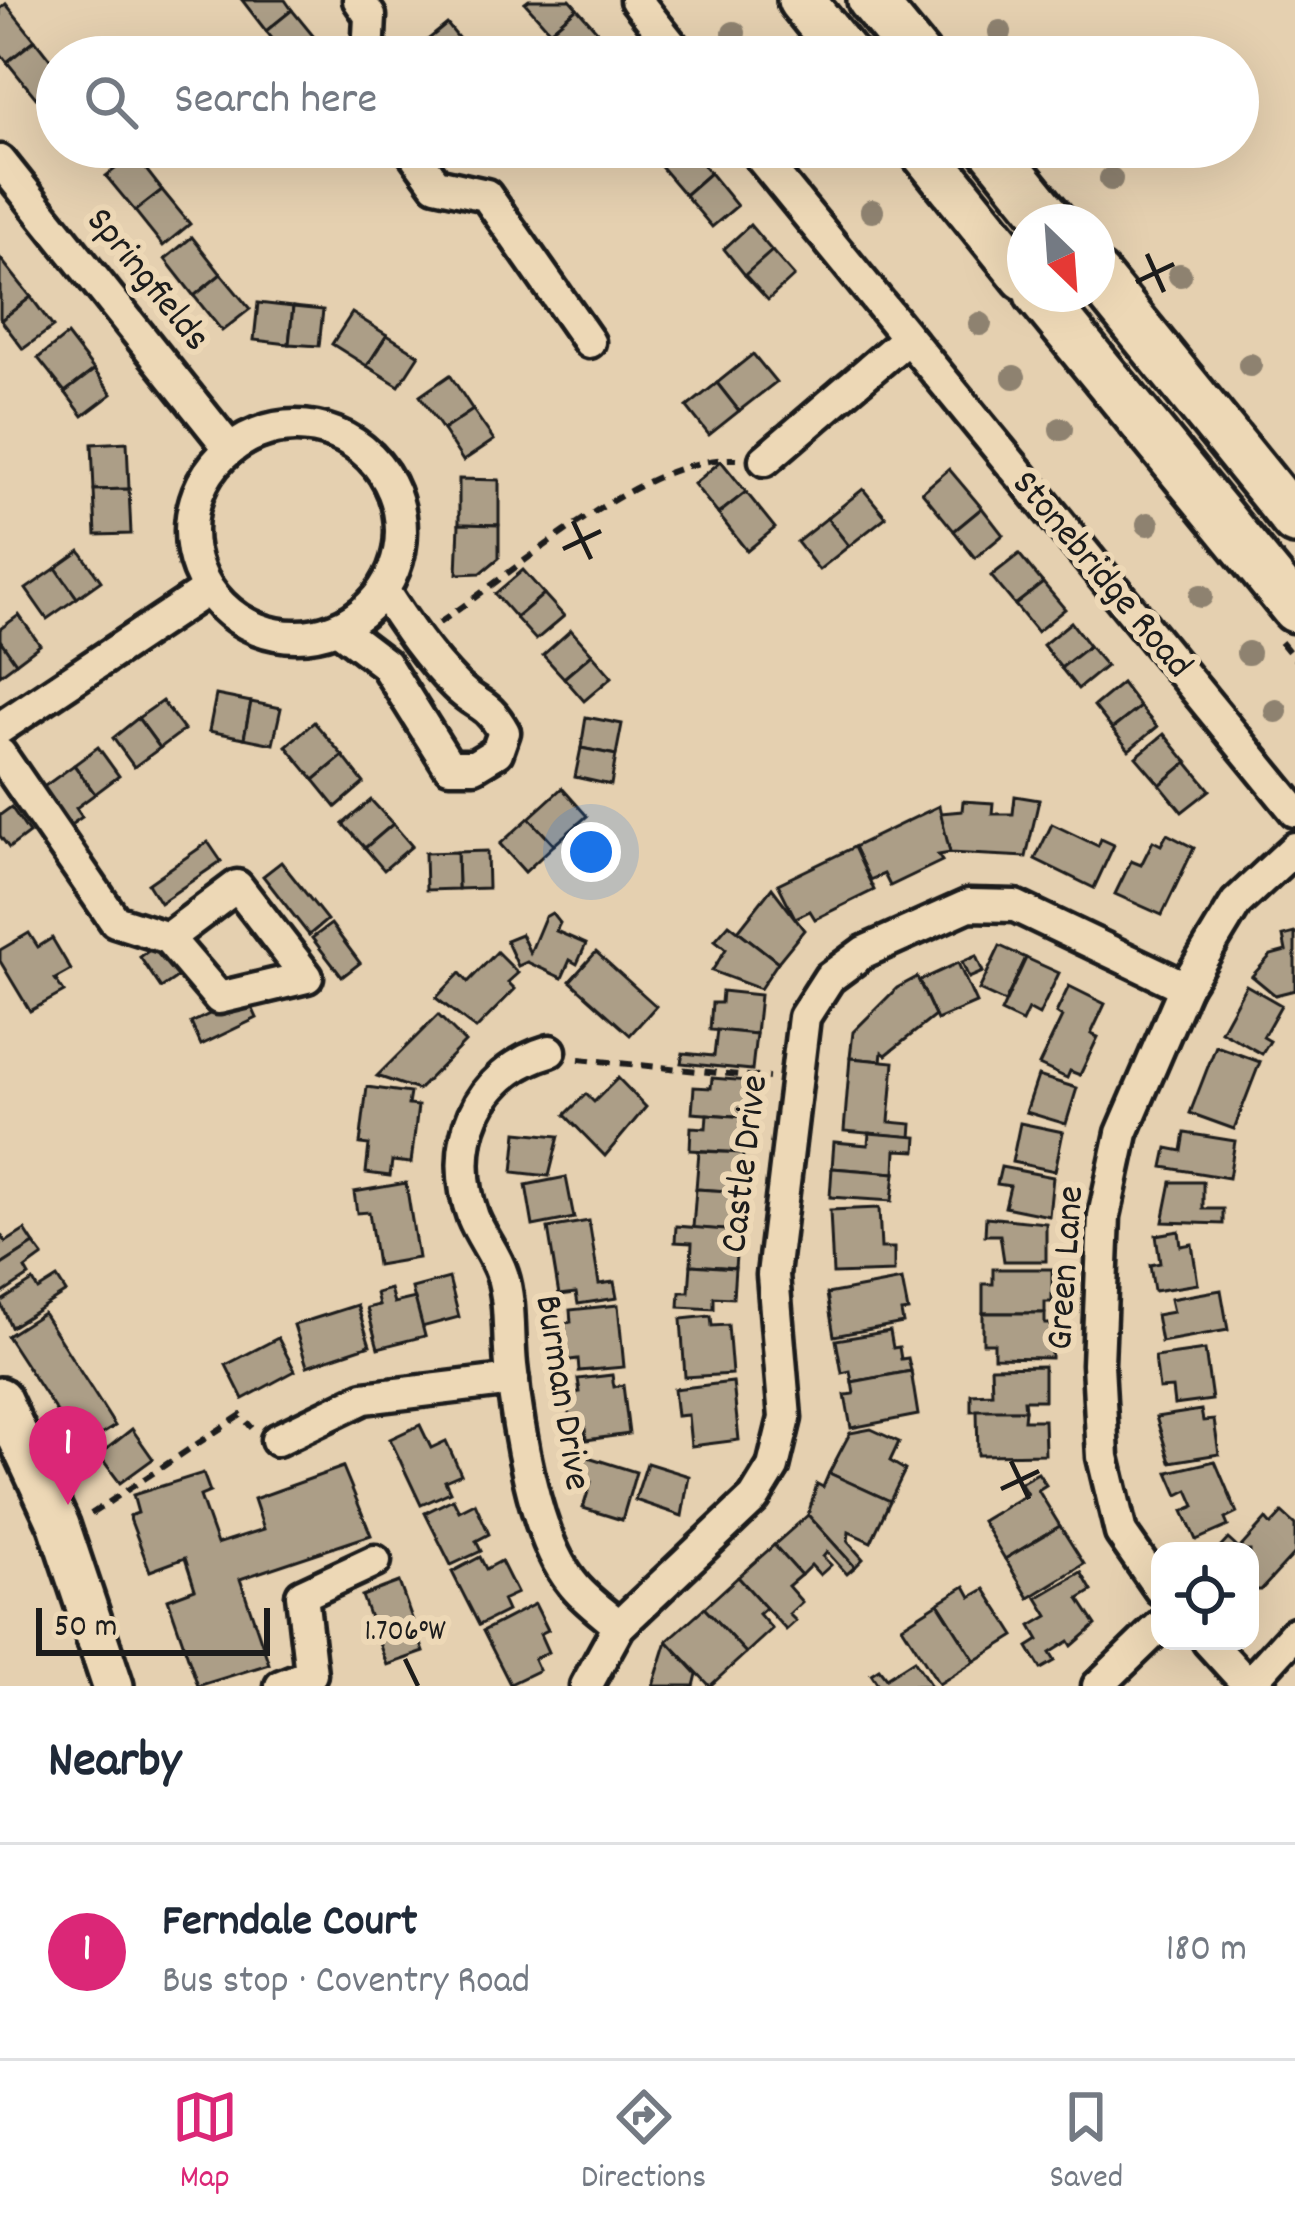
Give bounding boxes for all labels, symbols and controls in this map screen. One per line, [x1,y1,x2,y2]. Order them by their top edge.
search box [36,36,1259,168]
icon: search [78,69,144,135]
text: Search here [174,70,377,134]
street label: Springfields [71,197,221,365]
north arrow [1007,204,1115,312]
street label: Stonebridge Road [996,460,1204,692]
your location [561,822,621,882]
street label: Castle Drive [709,1072,785,1256]
street label: Green Lane [1035,1184,1101,1352]
street label: Burman Drive [517,1291,603,1495]
pin: 1 [29,1406,107,1505]
map controls [1151,1542,1259,1650]
button: locate [1151,1542,1259,1650]
scale bar [36,1602,270,1655]
text: 50 m [54,1605,118,1652]
text: 1.706°W [365,1612,446,1655]
text: Nearby [48,1728,181,1800]
text: Ferndale Court [162,1892,417,1956]
text: 1 [83,1924,91,1979]
text: 180 m [1166,1924,1247,1979]
text: Bus stop · Coventry Road [162,1956,530,2011]
tab: Map [172,2084,238,2203]
tab: Directions [581,2084,706,2203]
tab: Saved [1050,2084,1123,2203]

